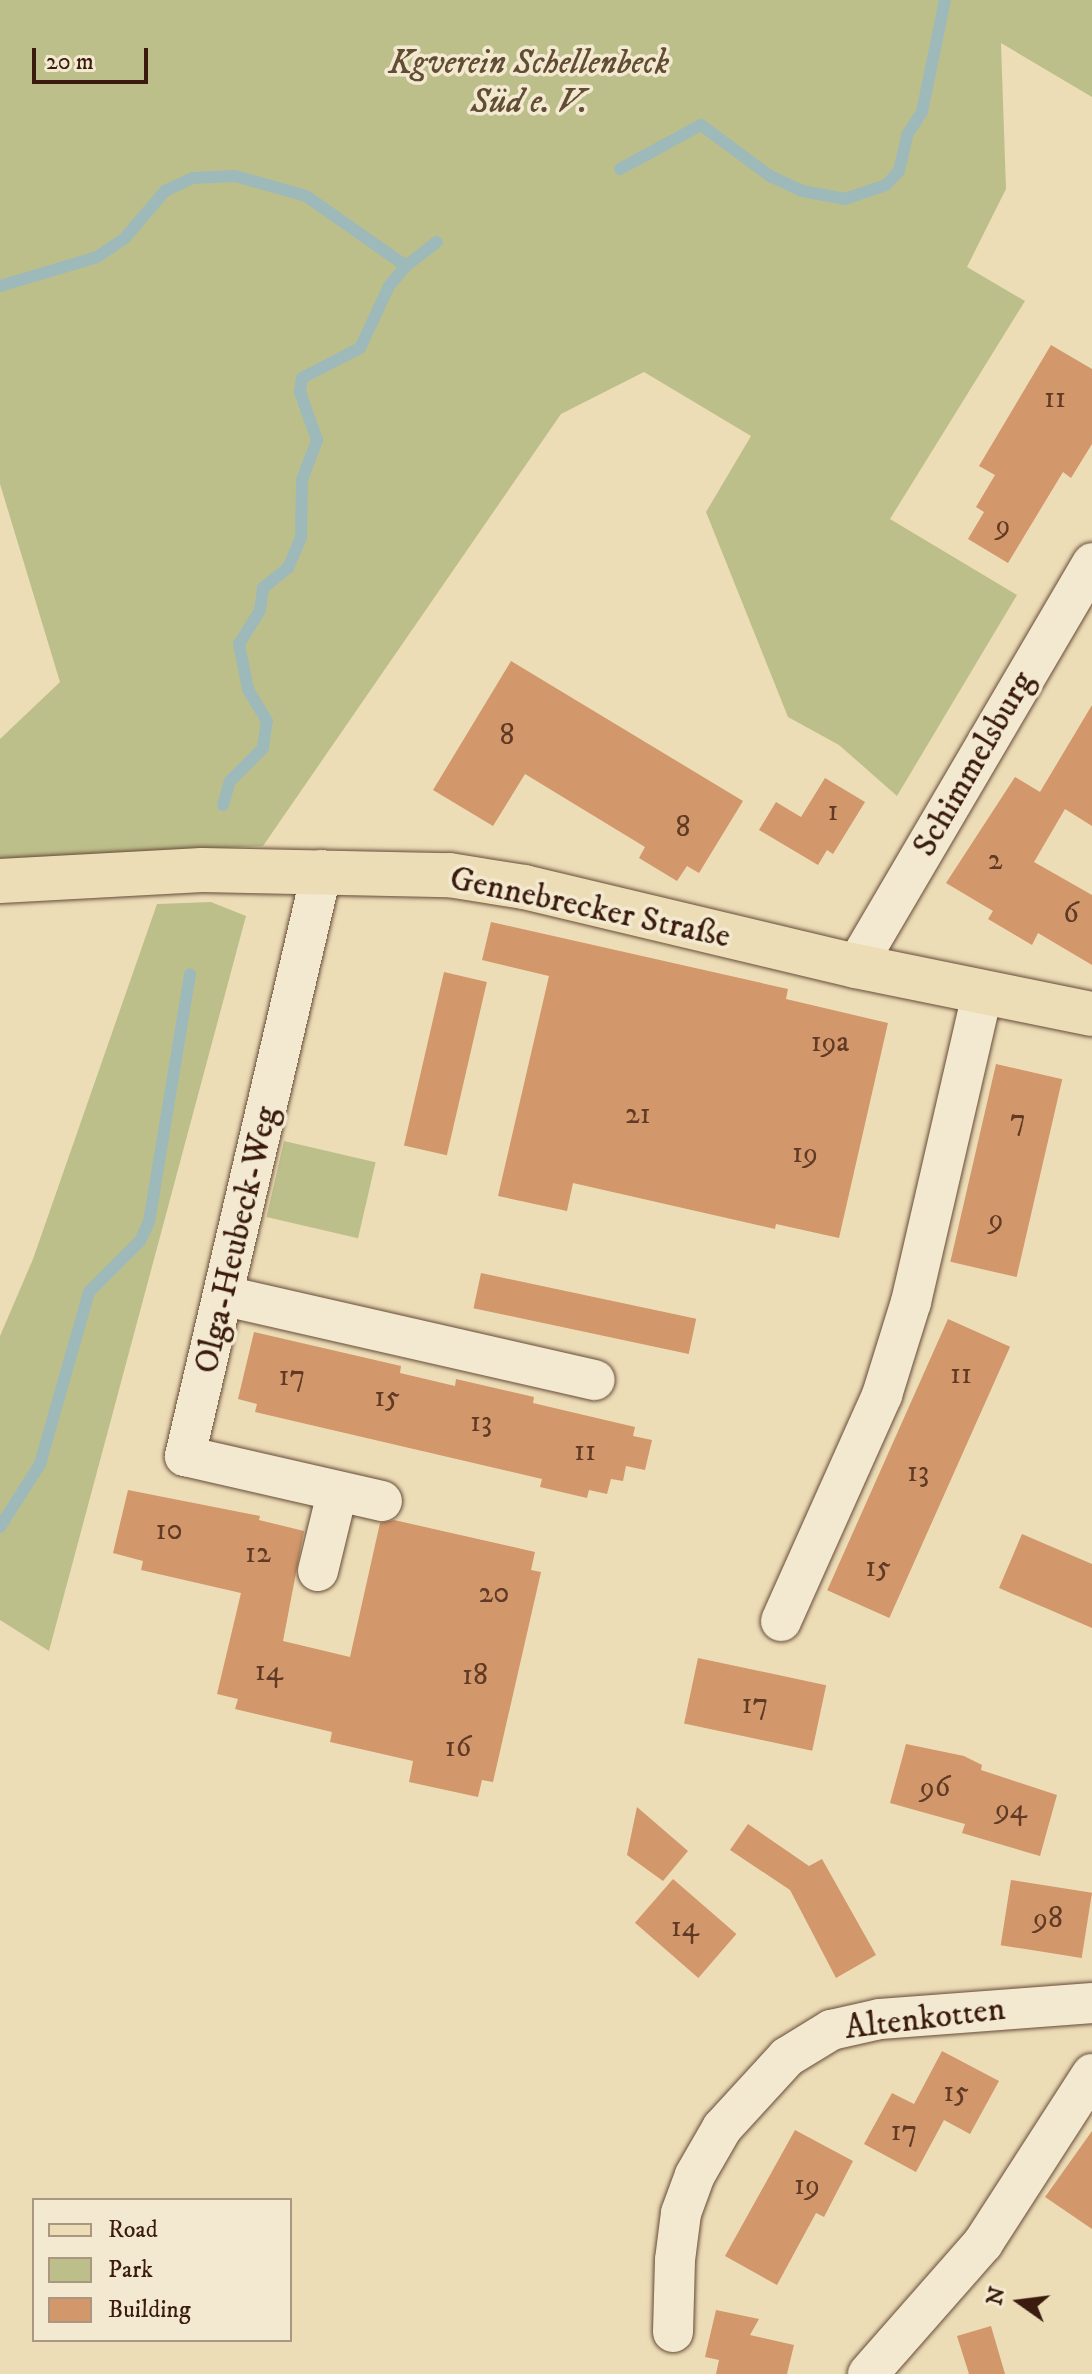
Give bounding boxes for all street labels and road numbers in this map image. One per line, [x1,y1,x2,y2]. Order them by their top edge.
street label: Schimmelsburg [905,664,1043,864]
street label: Gennebrecker Straße [446,858,734,958]
street label: Olga-Heubeck-Weg [186,1103,288,1377]
street label: Altenkotten [843,1989,1007,2049]

